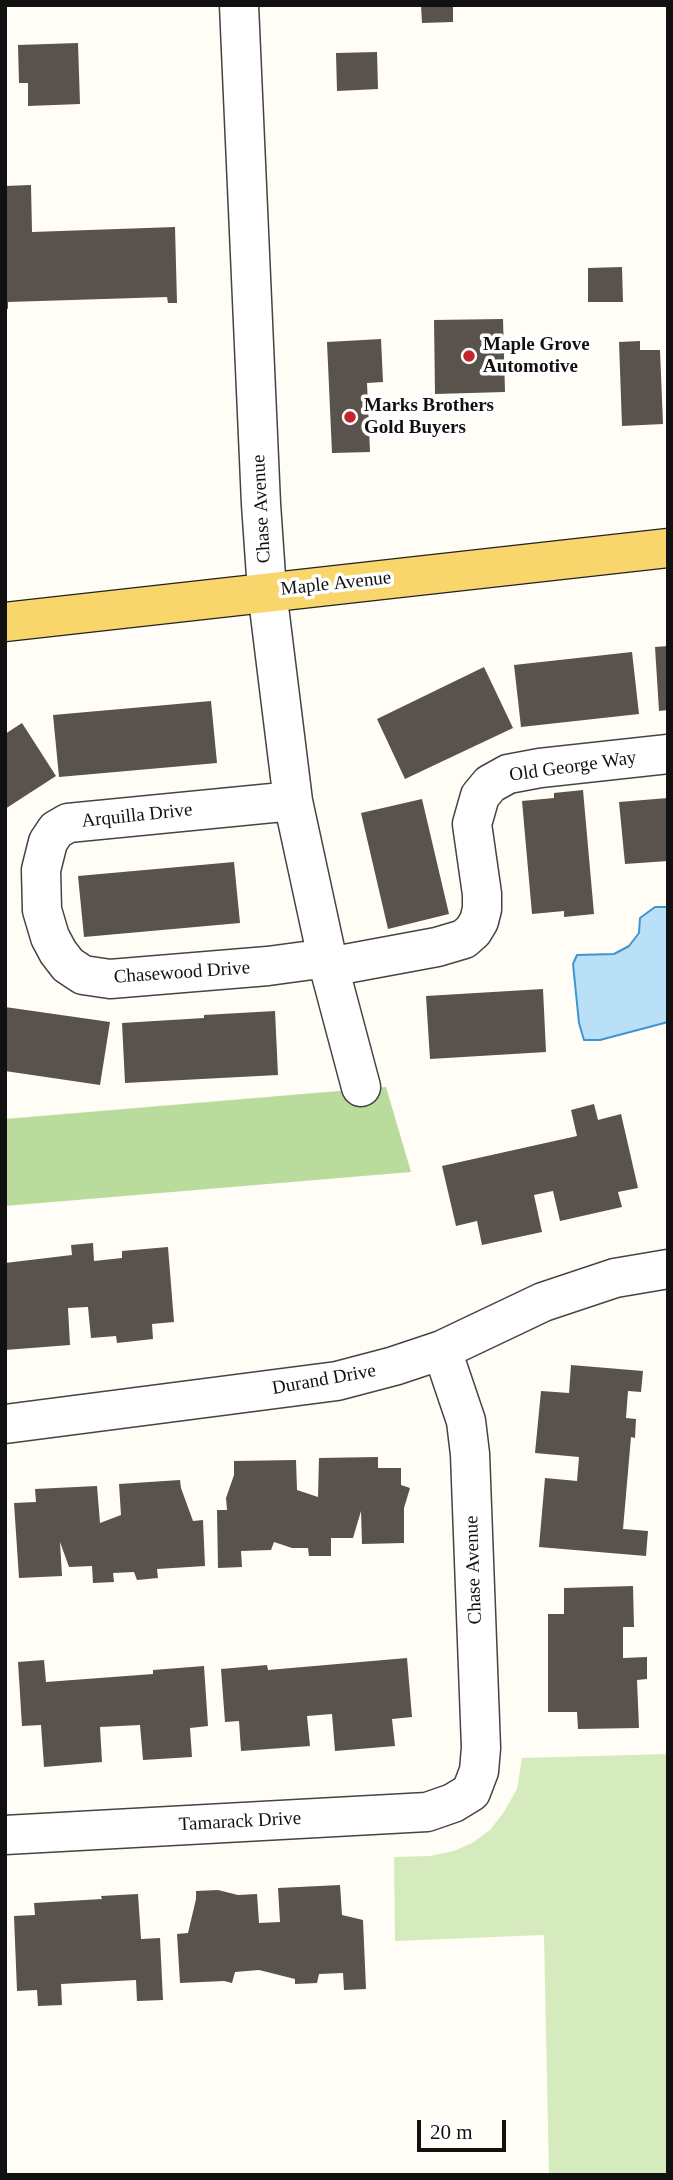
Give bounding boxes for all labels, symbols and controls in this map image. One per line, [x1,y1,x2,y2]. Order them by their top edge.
place label: Maple Grove Automotive [483,334,590,378]
marker: Maple Grove Automotive [461,348,477,364]
place label: Marks Brothers Gold Buyers [364,395,494,439]
marker: Marks Brothers Gold Buyers [342,409,358,425]
street label: Chase Avenue [248,454,276,564]
street label: Maple Avenue [280,567,392,601]
street label: Old George Way [508,747,638,787]
street label: Arquilla Drive [80,799,194,833]
street label: Chasewood Drive [113,957,251,989]
street label: Durand Drive [270,1360,378,1400]
street label: Chase Avenue [461,1515,487,1625]
street label: Tamarack Drive [178,1807,302,1837]
scale bar [421,2106,510,2150]
text: 20 m [430,2120,473,2144]

